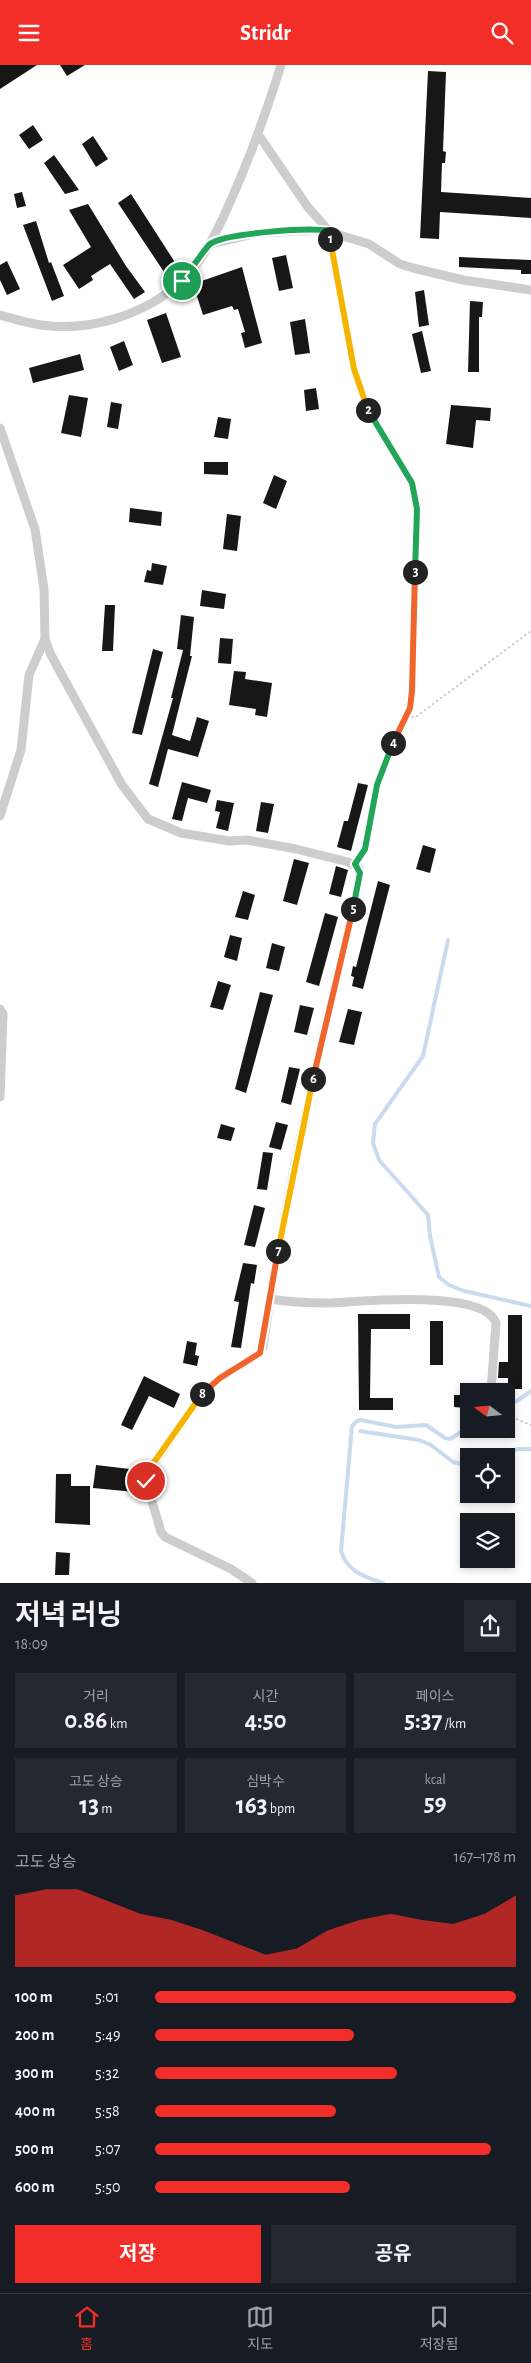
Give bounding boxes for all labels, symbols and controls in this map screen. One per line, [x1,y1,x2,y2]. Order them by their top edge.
icon: menu [15,19,43,47]
icon: search [488,19,516,47]
text: Stridr [240,22,291,44]
pin: 1 [318,227,342,251]
text: 1 [328,232,333,246]
pin [161,260,203,302]
icon: arrive [168,267,196,295]
pin: 2 [356,397,380,423]
text: 2 [365,403,372,417]
pin: 3 [402,559,428,585]
text: 3 [412,565,419,579]
pin: 4 [380,731,406,755]
text: 4 [390,736,397,750]
pin: 5 [340,897,366,921]
text: 5 [350,902,357,916]
pin: 6 [300,1067,326,1091]
text: 6 [310,1072,317,1086]
pin: 7 [266,1239,290,1263]
text: 7 [275,1244,282,1258]
pin: 8 [190,1381,214,1407]
north arrow [460,1383,515,1437]
map controls [460,1383,515,1568]
text: 8 [199,1387,206,1401]
button: locate [460,1448,515,1503]
pin [125,1460,167,1502]
icon: check [132,1467,160,1495]
button: layers [460,1513,515,1568]
button: share [464,1600,516,1652]
text: 저녁 러닝 [15,1602,122,1630]
text: 18:09 [15,1636,48,1652]
text: 거리 [83,1690,109,1704]
text: 시간 [253,1690,278,1704]
text: 페이스 [416,1690,454,1704]
text: 0.86 [64,1708,107,1733]
text: 4:50 [244,1708,287,1733]
text: 5:37 [404,1708,442,1733]
text: km [107,1717,127,1731]
text: /km [442,1717,466,1731]
text: kcal [424,1773,446,1787]
text: 고도 상승 [69,1775,123,1789]
text: 심박수 [246,1775,285,1789]
text: 59 [424,1791,447,1816]
text: 13 [79,1793,99,1818]
text: 163 [236,1793,268,1818]
text: m [99,1802,112,1816]
text: bpm [268,1802,295,1816]
text: 167–178 m [453,1849,516,1865]
text: 고도 상승 [15,1854,77,1870]
text: 100 m [15,1989,53,2005]
text: 5:01 [95,1989,119,2005]
text: 200 m [15,2027,55,2043]
text: 5:49 [95,2027,121,2043]
text: 300 m [15,2065,54,2081]
text: 5:32 [95,2065,119,2081]
text: 400 m [15,2103,55,2119]
text: 5:58 [95,2103,120,2119]
text: 500 m [15,2141,54,2157]
text: 5:07 [95,2141,120,2157]
text: 600 m [15,2179,55,2195]
text: 5:50 [95,2179,121,2195]
button: 저장 [15,2225,261,2283]
button: 공유 [271,2225,516,2283]
tab: 홈 [73,2303,101,2354]
tab: 지도 [246,2303,274,2354]
tab: 저장됨 [420,2303,458,2354]

